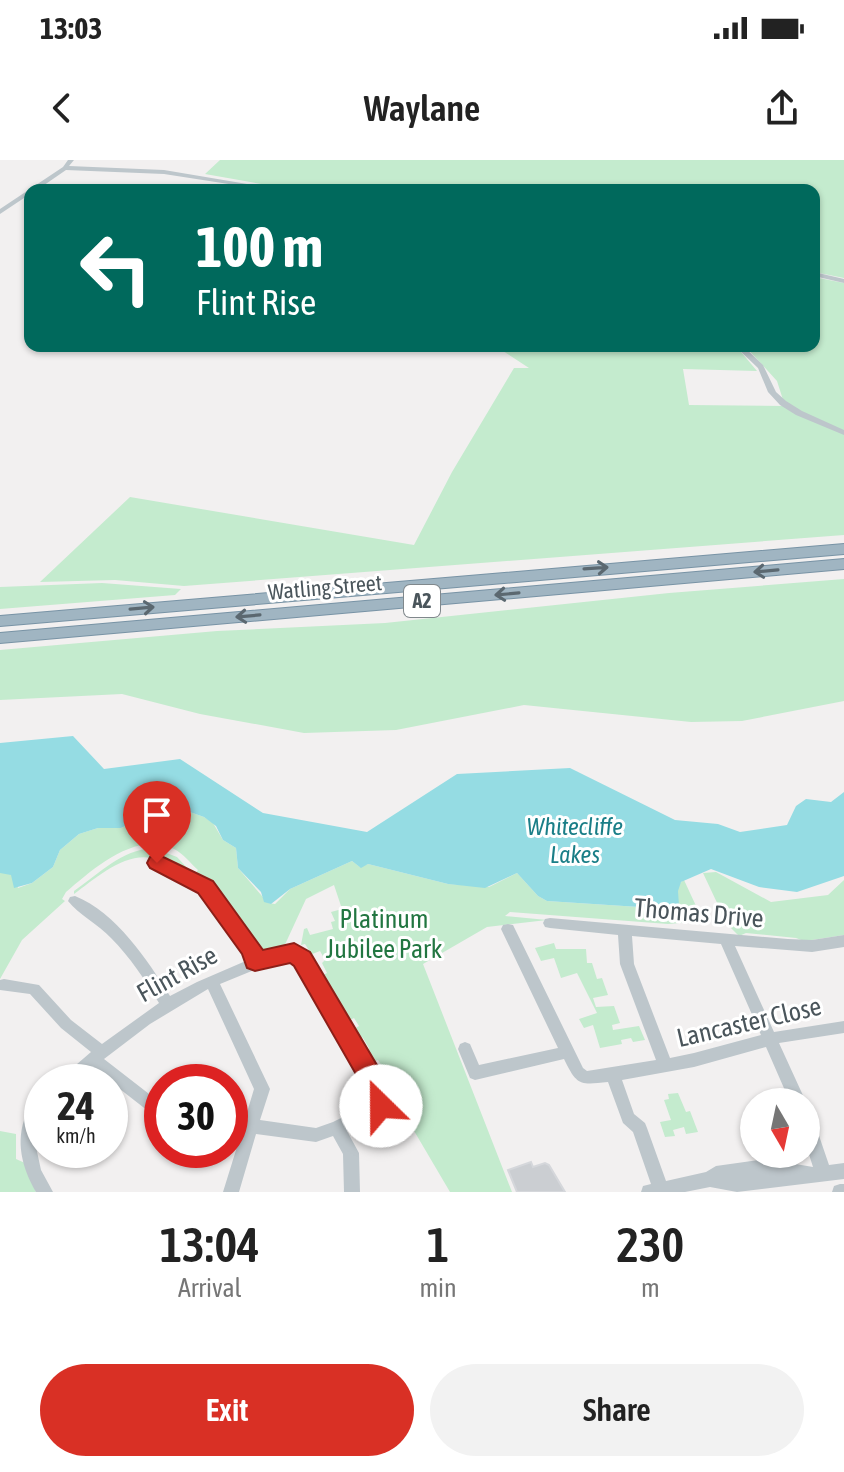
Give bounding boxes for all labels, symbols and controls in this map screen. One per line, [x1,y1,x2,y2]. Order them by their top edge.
text: 13:03 [40,11,102,45]
icon: back [40,86,84,130]
icon: share [760,86,804,130]
text: Waylane [364,87,480,129]
text: 100 m [196,215,323,279]
icon: left [64,216,168,320]
text: Flint Rise [196,281,316,323]
one-way arrow [582,560,609,575]
one-way arrow [753,564,780,579]
street label: Watling Street [267,569,383,605]
road number: A2 [404,585,440,617]
one-way arrow [494,587,521,602]
one-way arrow [128,600,155,615]
one-way arrow [235,609,262,624]
pin [123,781,191,863]
icon: arrive [135,793,179,837]
water label: Whitecliffe Lakes [527,813,623,868]
street label: Thomas Drive [633,892,765,934]
park label: Platinum Jubilee Park [326,904,442,964]
street label: Flint Rise [132,940,222,1008]
street label: Lancaster Close [674,991,824,1053]
speed limit sign: 30 [144,1064,248,1168]
position arrow [339,1064,423,1148]
text: 24 [57,1083,95,1128]
north arrow [740,1088,820,1168]
map controls [740,1088,820,1168]
text: km/h [56,1124,96,1147]
text: 13:04 [160,1217,260,1272]
text: 1 [427,1217,449,1272]
text: 230 [617,1217,684,1272]
text: Arrival [178,1273,241,1303]
text: min [419,1273,457,1303]
text: m [641,1273,660,1303]
button: Exit [40,1364,414,1456]
button: Share [430,1364,804,1456]

